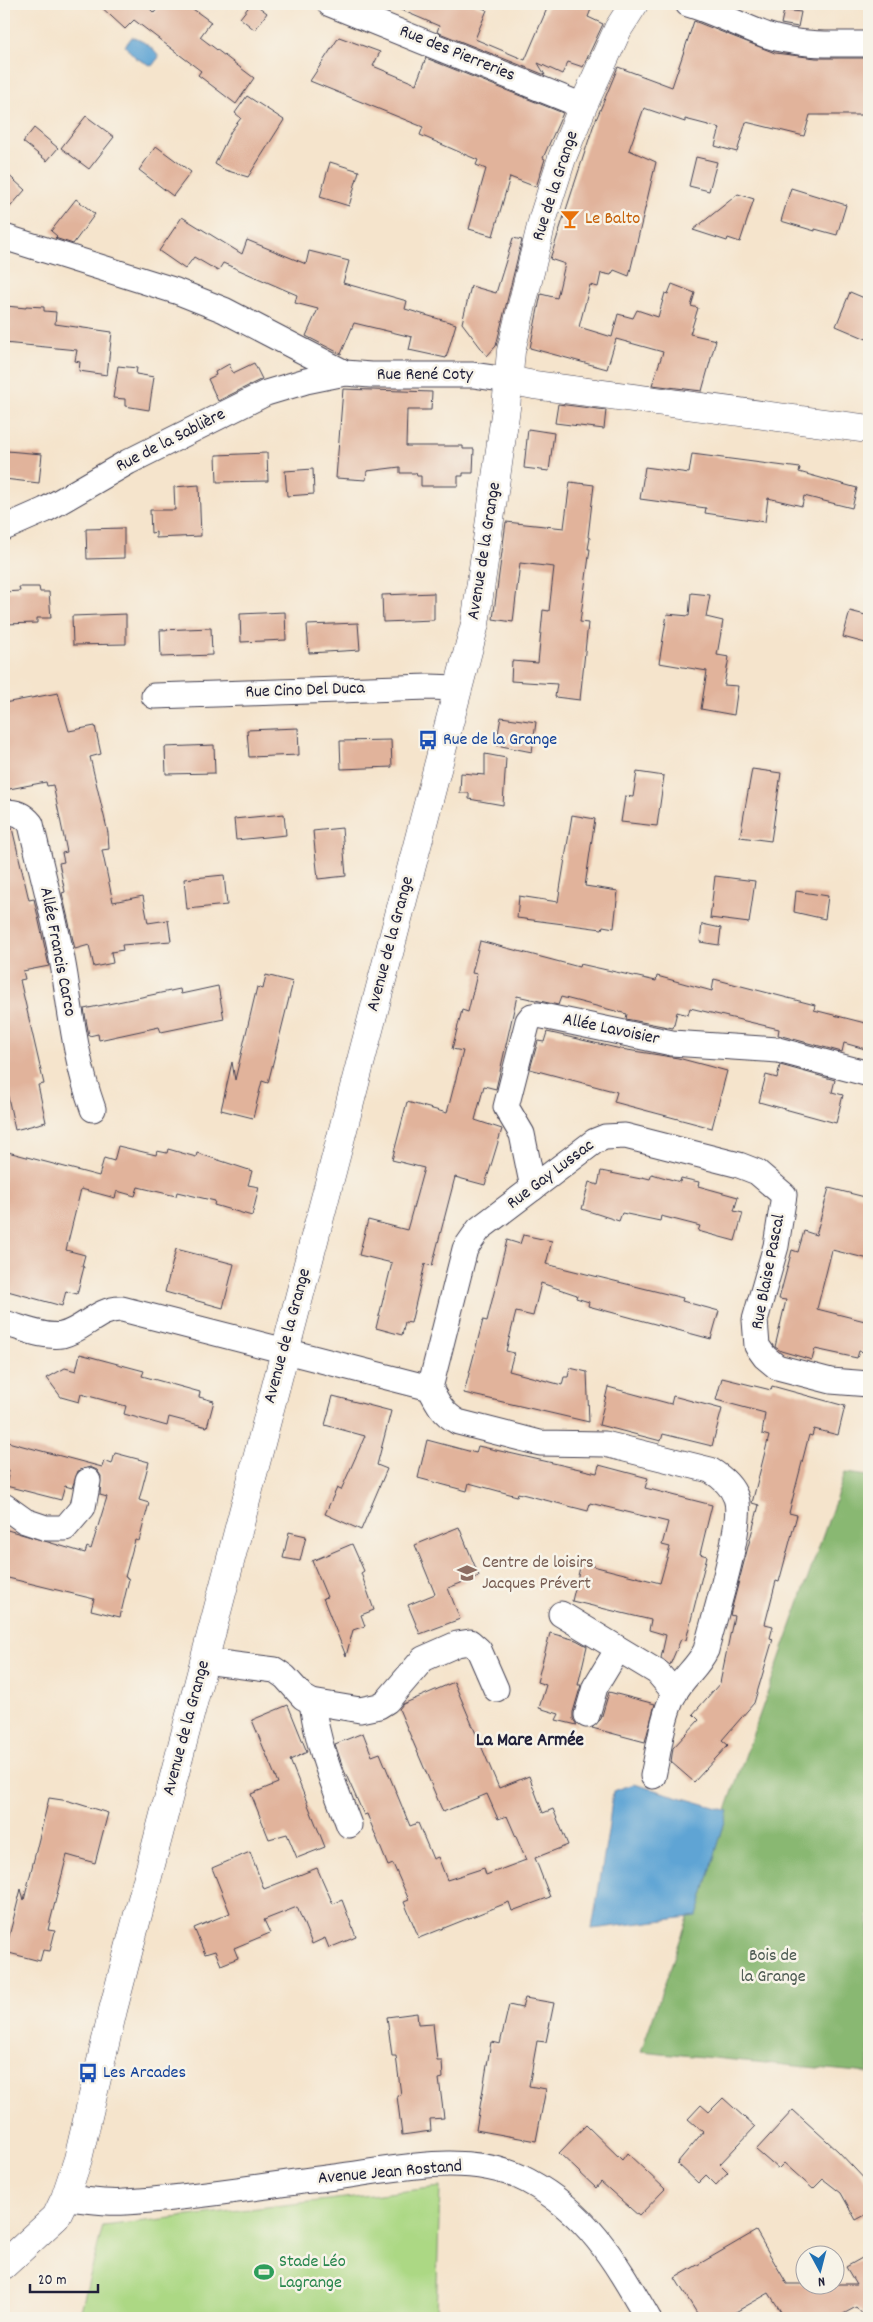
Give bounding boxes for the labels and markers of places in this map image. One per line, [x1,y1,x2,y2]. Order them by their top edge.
place label: Le Balto [585,207,640,232]
bar icon: Le Balto [559,208,581,230]
place label: Rue de la Grange [443,728,557,753]
bus stop icon: Rue de la Grange [417,729,439,751]
place label: Centre de loisirs Jacques Prévert [482,1551,594,1597]
school or university icon: Centre de loisirs Jacques Prévert [456,1562,478,1584]
place label: Les Arcades [103,2061,186,2086]
bus stop icon: Les Arcades [77,2062,99,2084]
place label: Stade Léo Lagrange [279,2250,346,2296]
sports icon: Stade Léo Lagrange [253,2261,275,2283]

